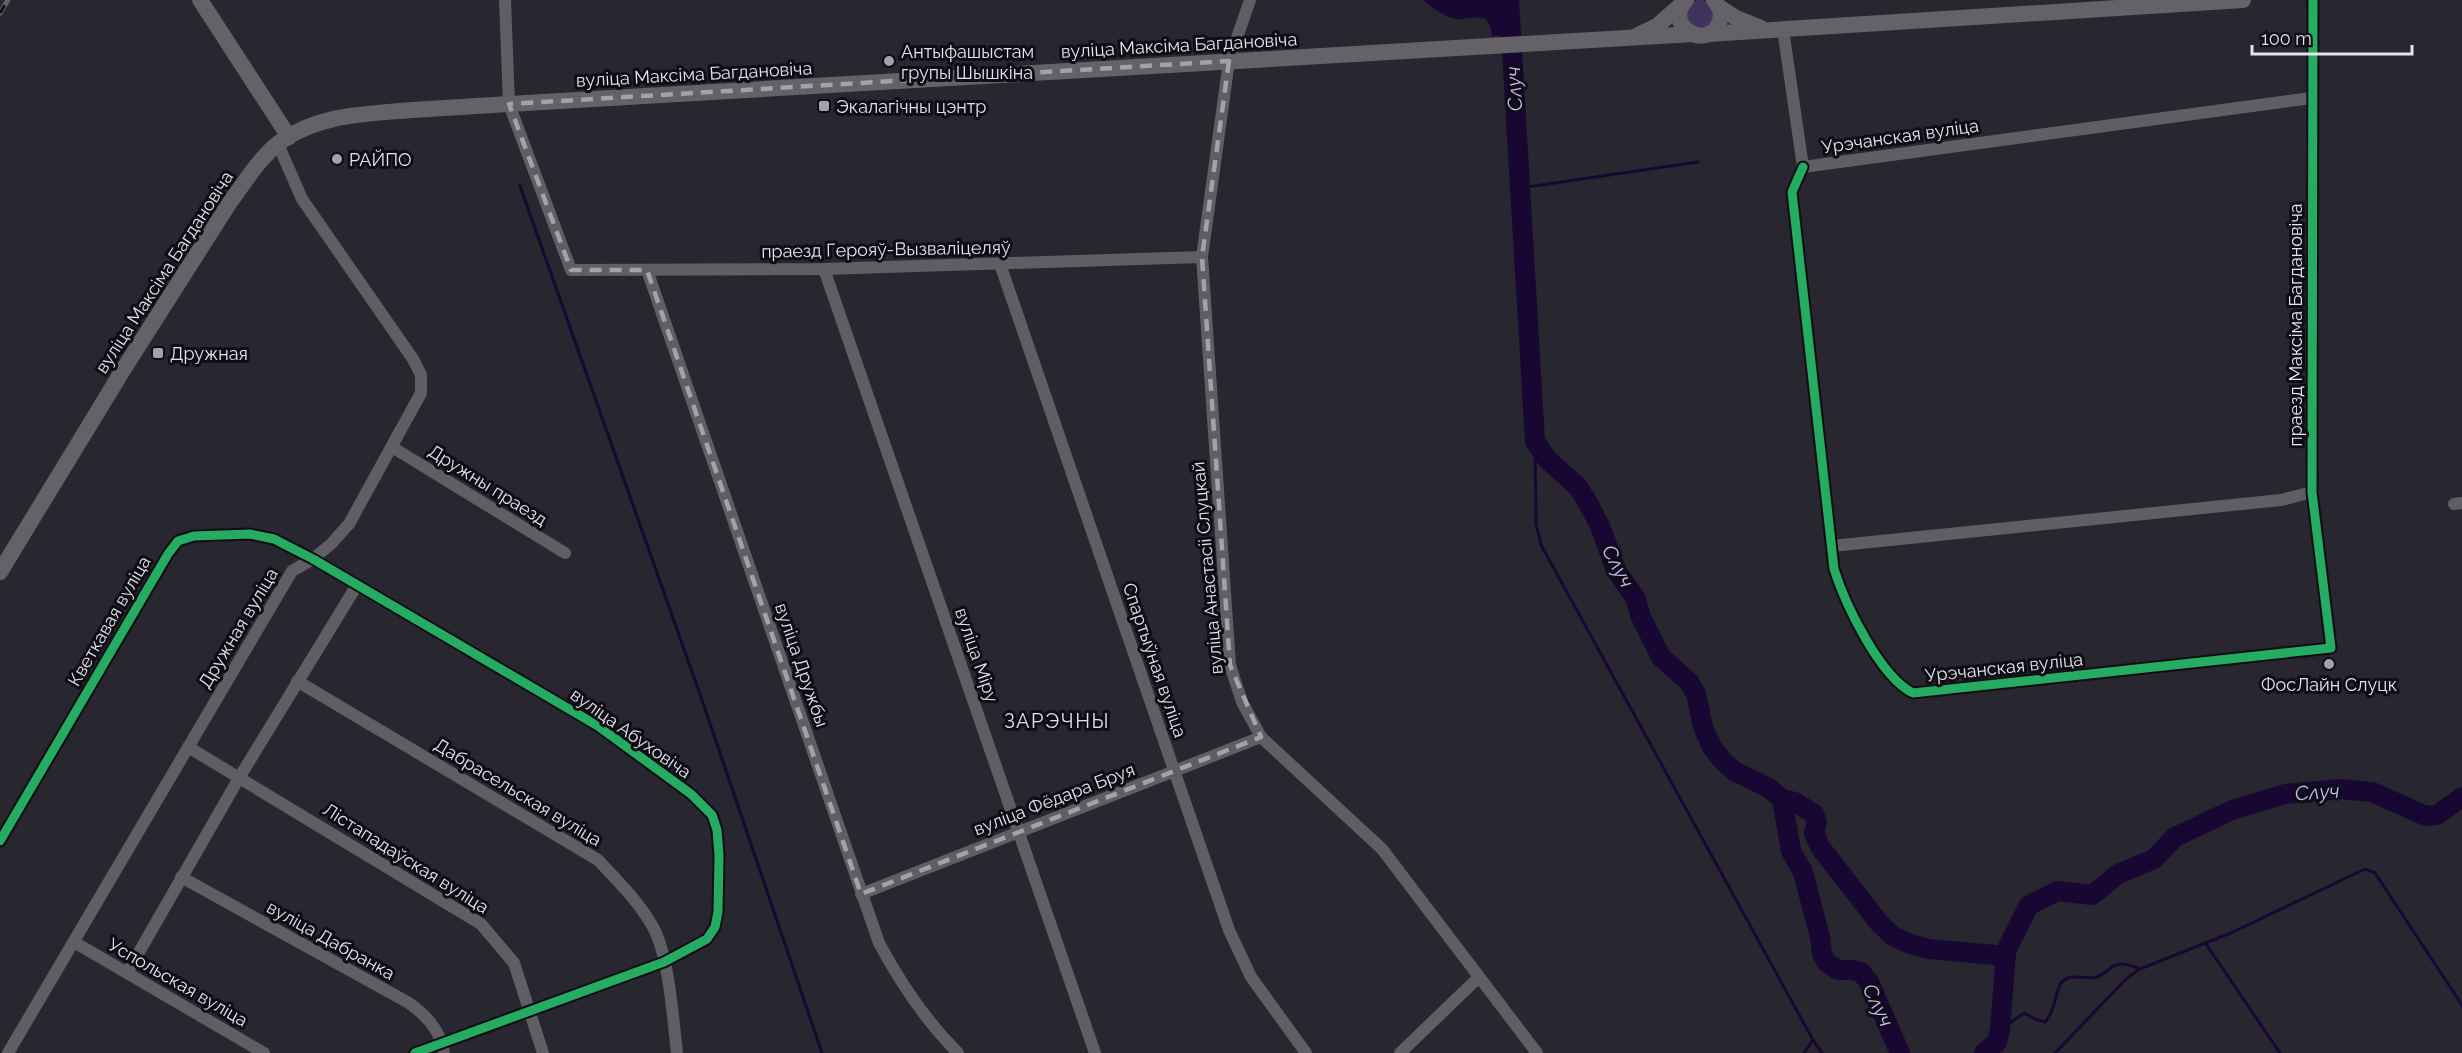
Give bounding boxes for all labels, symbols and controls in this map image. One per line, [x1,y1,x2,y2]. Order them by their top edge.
scale bar [2252,18,2412,56]
street label: вуліца Максіма Багдановіча [1060,28,1298,62]
text: 100 m [2261,28,2312,49]
place label: Антыфашыстам групы Шышкіна [901,41,1034,83]
marker: Антыфашыстам групы Шышкіна [882,54,896,68]
street label: вуліца Максіма Багдановіча [575,57,813,91]
water label: Случ [1501,66,1527,112]
place label: Экалагічны цэнтр [836,96,986,117]
marker: Экалагічны цэнтр [817,99,831,113]
street label: Урэчанская вуліца [1820,115,1980,157]
place label: РАЙПО [349,149,412,170]
marker: РАЙПО [330,152,344,166]
street label: вуліца Максіма Багдановіча [91,167,237,377]
street label: праезд Максіма Багдановіча [2285,203,2306,447]
street label: праезд Герояў-Вызваліцеляў [761,236,1011,262]
place label: Дружная [170,343,248,364]
marker: Дружная [151,346,165,360]
street label: Дружны праезд [425,440,551,530]
street label: вуліца Анастасіі Слуцкай [1187,461,1227,675]
water label: Случ [1597,541,1639,591]
street label: Кветкавая вуліца [63,552,155,690]
street label: Дружная вуліца [194,564,282,692]
street label: Спартыўная вуліца [1119,580,1191,740]
street label: вуліца Дружбы [771,600,833,730]
street label: вуліца Міру [951,605,1003,705]
street label: Урэчанская вуліца [1924,648,2084,686]
marker: ФосЛайн Слуцк [2322,657,2336,671]
place label: ФосЛайн Слуцк [2261,674,2397,695]
street label: вуліца Абуховіча [567,684,695,782]
district label: ЗАРЭЧНЫ [1004,709,1110,733]
street label: Дабрасельская вуліца [431,734,605,850]
street label: вуліца Фёдара Бруя [970,759,1138,839]
water label: Случ [2294,778,2340,806]
street label: Лістападаўская вуліца [319,798,493,918]
street label: вуліца Дабранка [263,896,399,984]
street label: Успольская вуліца [104,933,252,1031]
water label: Случ [1857,980,1899,1030]

